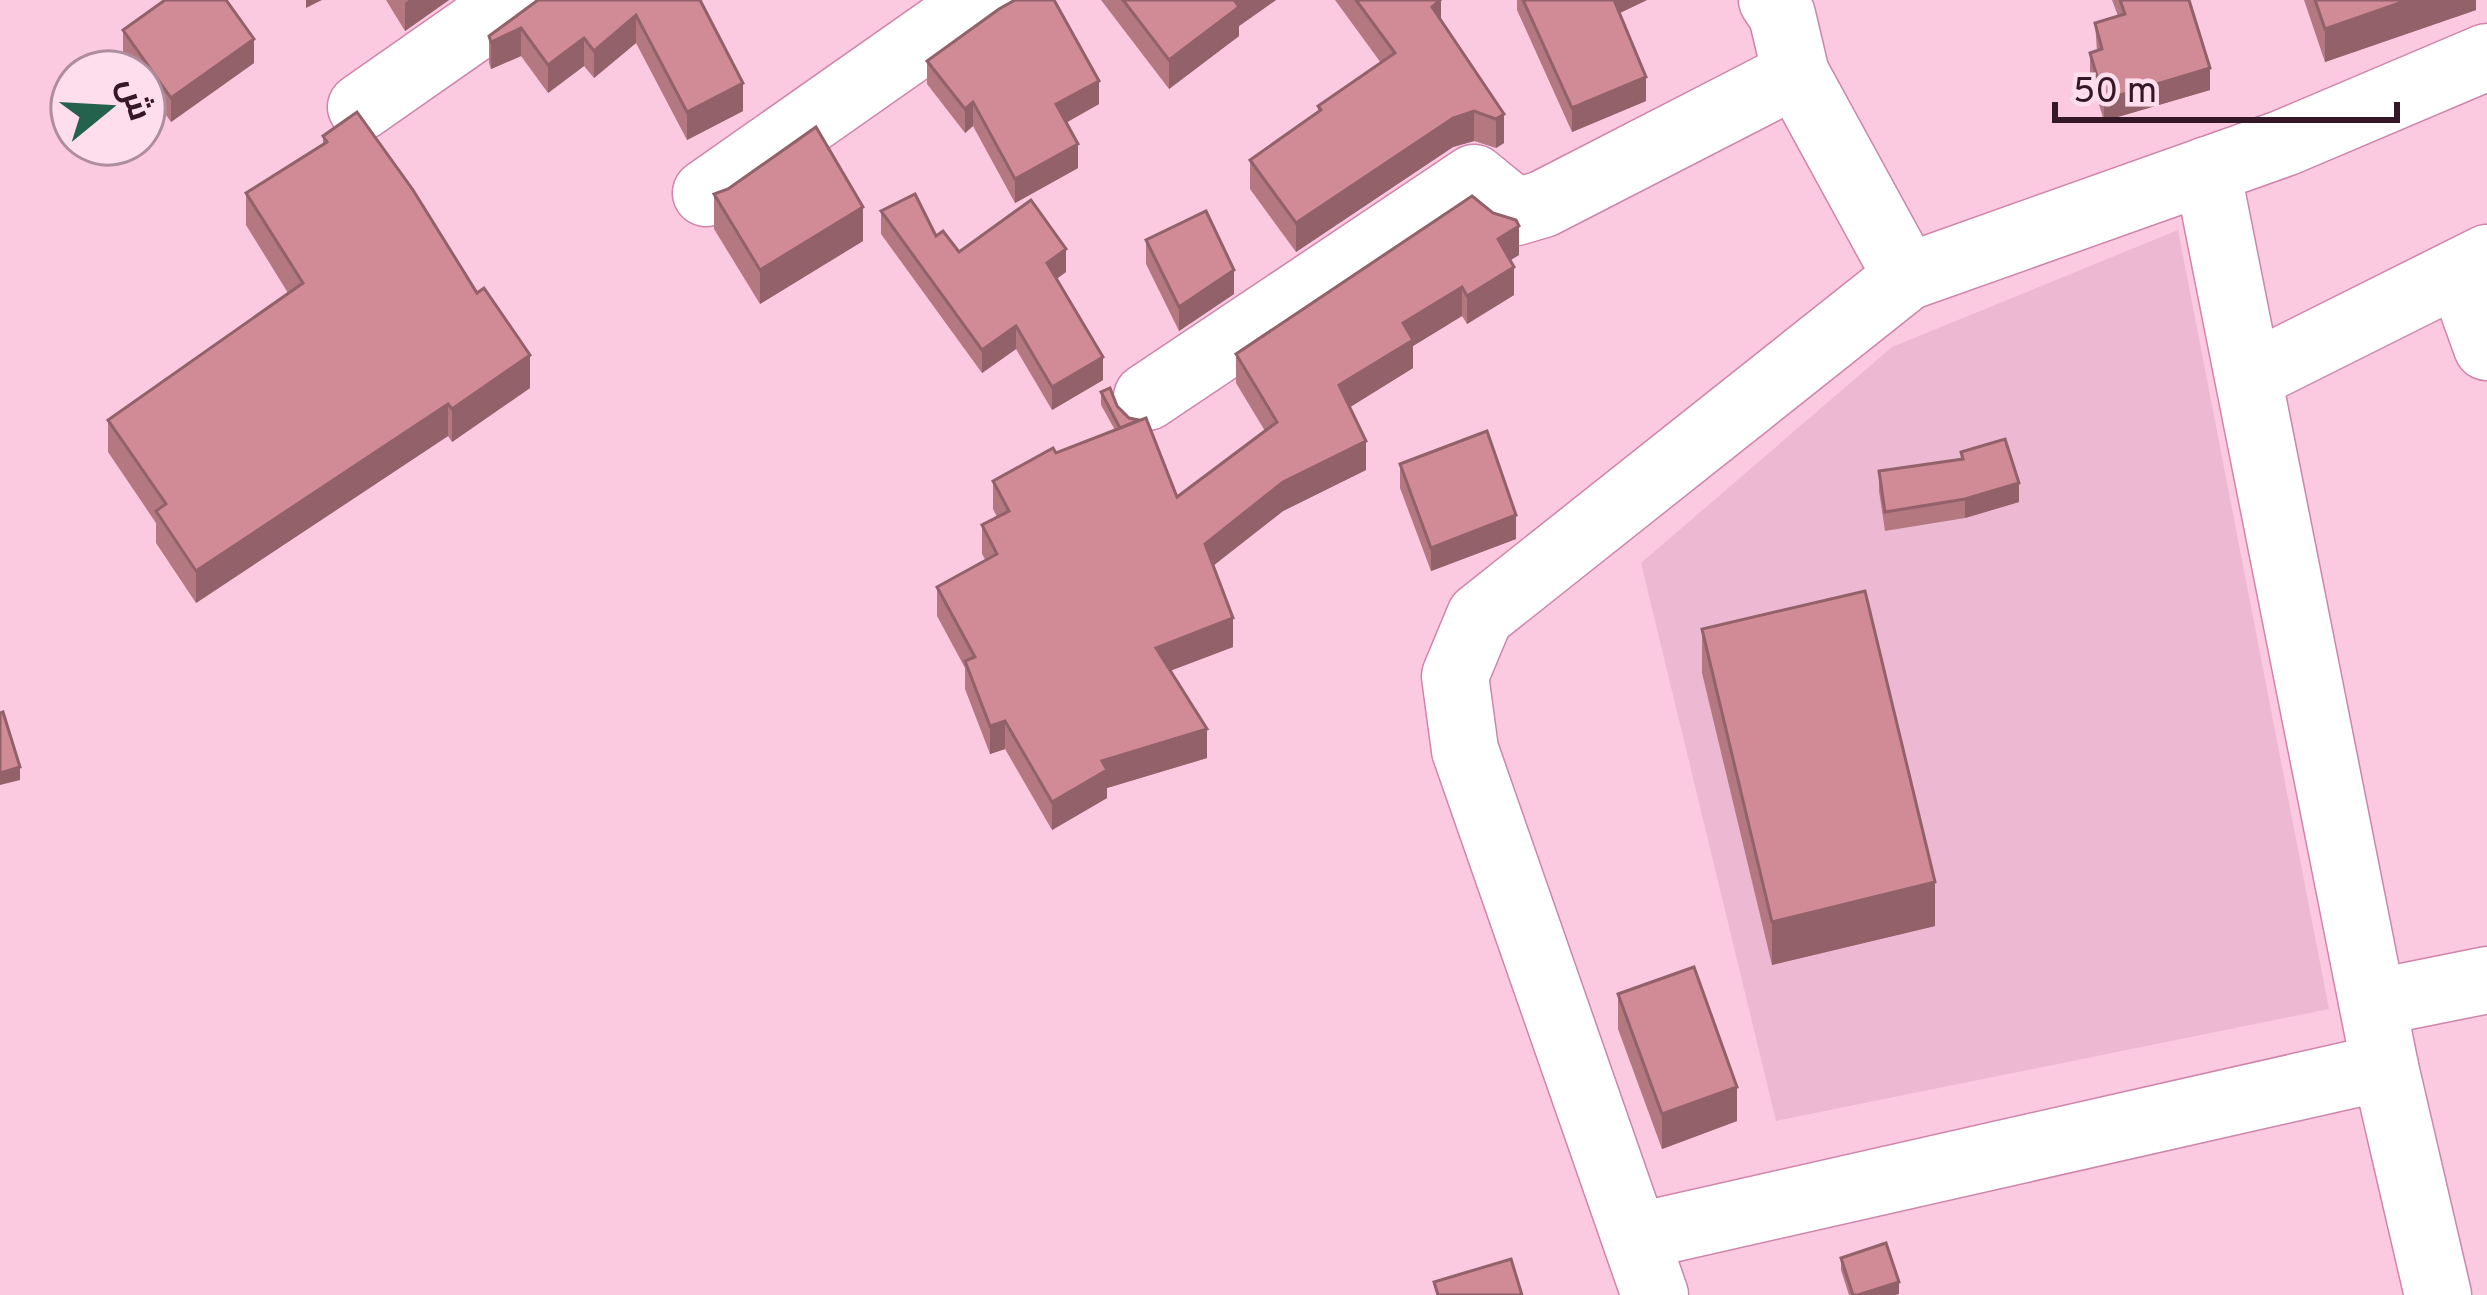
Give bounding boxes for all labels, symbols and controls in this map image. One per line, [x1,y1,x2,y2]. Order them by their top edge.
north arrow [48,48,168,168]
scale bar [2055,48,2397,122]
text: 50 m [2073,70,2157,116]
text: ش [106,73,159,127]

